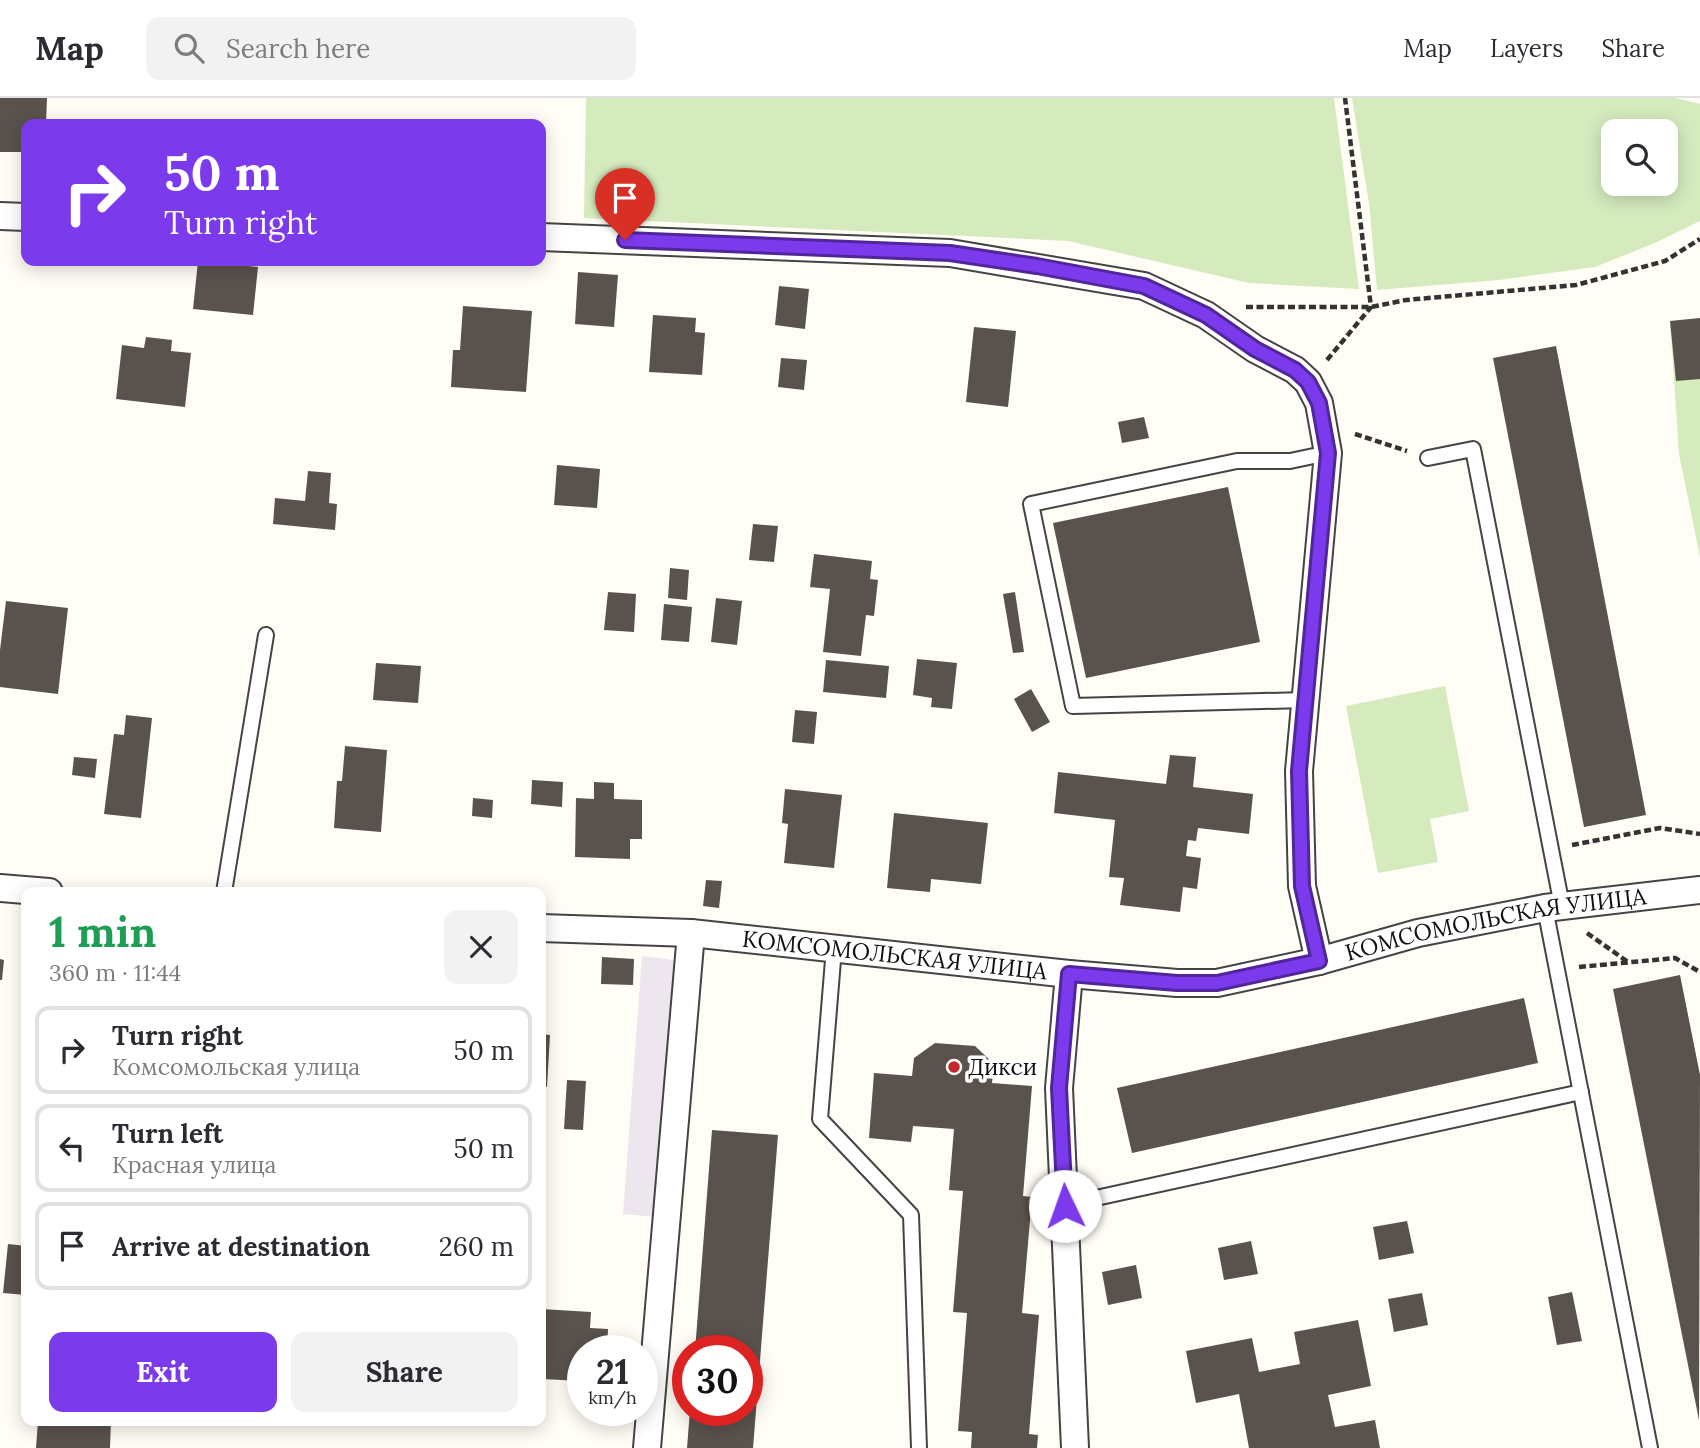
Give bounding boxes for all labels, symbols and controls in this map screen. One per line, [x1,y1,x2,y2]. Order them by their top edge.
search box [146,17,636,80]
text: Map [35,27,104,69]
icon: search [170,29,208,67]
text: Search here [226,32,370,65]
text: Map [1403,33,1452,64]
text: Layers [1490,33,1563,64]
text: Share [1601,33,1665,64]
map controls [1601,119,1678,196]
button: search [1601,119,1678,196]
text: 50 m [164,141,280,203]
icon: right [49,147,140,238]
pin [595,168,655,240]
icon: arrive [606,179,644,217]
text: Turn right [164,202,317,243]
street label: КОМСОМОЛЬСКАЯ УЛИЦА [1342,881,1648,967]
text: 1 min [49,905,156,959]
button: close [444,910,518,984]
street label: КОМСОМОЛЬСКАЯ УЛИЦА [741,924,1049,986]
text: 360 m · 11:44 [49,958,181,987]
text: Turn right [112,1019,243,1052]
icon: right [53,1031,91,1069]
text: 50 m [454,1034,514,1067]
text: Комсомольская улица [112,1052,360,1081]
place label: Дикси [968,1052,1037,1081]
marker: Дикси [946,1059,962,1075]
text: Turn left [112,1117,223,1150]
icon: left [53,1129,91,1167]
text: 50 m [454,1132,514,1165]
text: Красная улица [112,1150,276,1179]
position arrow [1028,1169,1102,1243]
icon: arrive [53,1227,91,1265]
text: Arrive at destination [112,1230,370,1263]
text: 260 m [439,1230,514,1263]
button: Exit [49,1332,277,1412]
button: Share [291,1332,518,1412]
speed limit sign: 30 [672,1335,763,1426]
text: 21 [596,1349,629,1394]
text: km/h [588,1386,637,1409]

